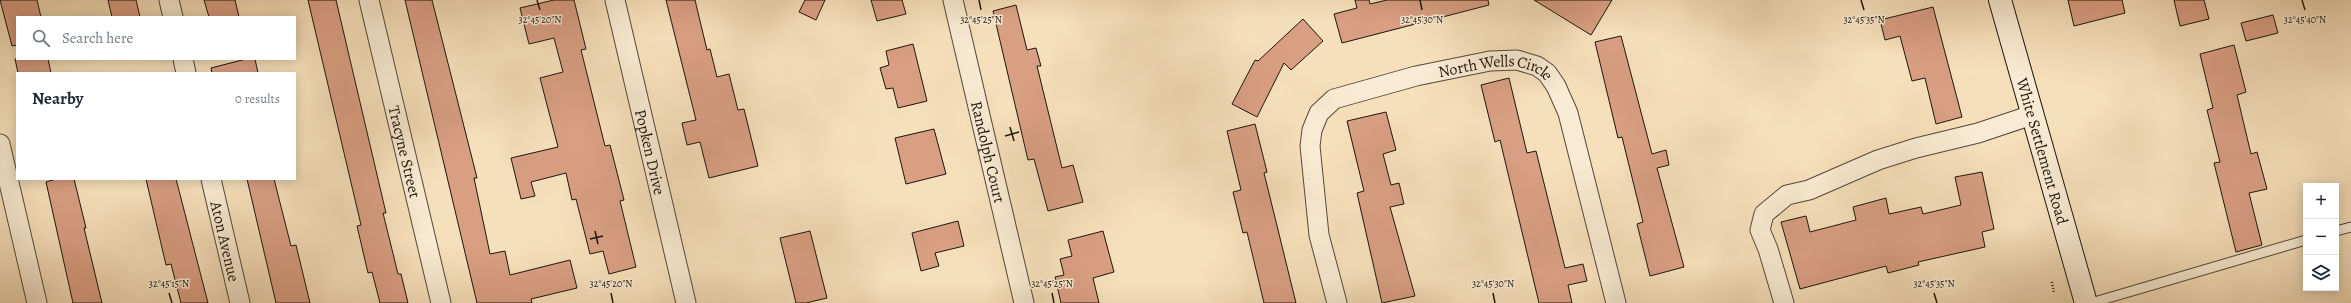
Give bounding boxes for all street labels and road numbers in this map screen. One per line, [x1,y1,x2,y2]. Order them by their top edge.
street label: North Wells Circle [1436,50,1558,85]
street label: White Settlement Road [2010,74,2073,228]
street label: Randolph Court [965,99,1010,205]
street label: Tracyne Street [383,104,426,200]
street label: Popken Drive [629,107,670,197]
street label: Aton Avenue [204,198,245,284]

